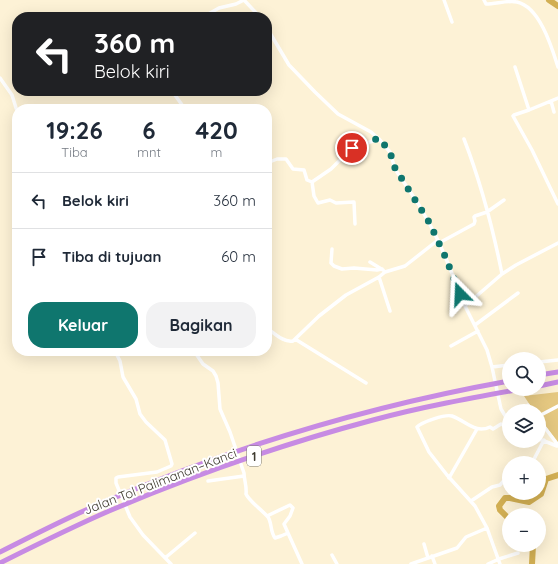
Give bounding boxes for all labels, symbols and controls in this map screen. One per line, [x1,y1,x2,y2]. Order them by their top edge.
text: 360 m [94,25,175,60]
icon: left [28,28,80,80]
text: Belok kiri [94,60,170,83]
text: 19:26 [46,115,103,145]
text: 6 [142,115,156,145]
text: 420 [195,115,238,145]
pin [335,131,369,165]
icon: arrive [341,137,363,159]
text: Tiba [61,144,88,160]
text: mnt [137,144,161,160]
text: m [211,144,222,160]
icon: left [28,190,50,212]
text: Belok kiri [62,191,129,210]
text: 360 m [213,191,256,210]
icon: arrive [28,246,50,268]
text: Tiba di tujuan [62,247,161,266]
text: 60 m [221,247,256,266]
position arrow [439,273,481,315]
button: Keluar [28,302,138,348]
button: Bagikan [146,302,256,348]
map controls [502,352,546,552]
button: search [502,352,546,396]
button: layers [502,404,546,448]
street label: Jalan Tol Palimanan–Kanci [81,444,239,518]
road number: 1 [247,446,261,466]
button: + [502,456,546,500]
button: − [502,508,546,552]

